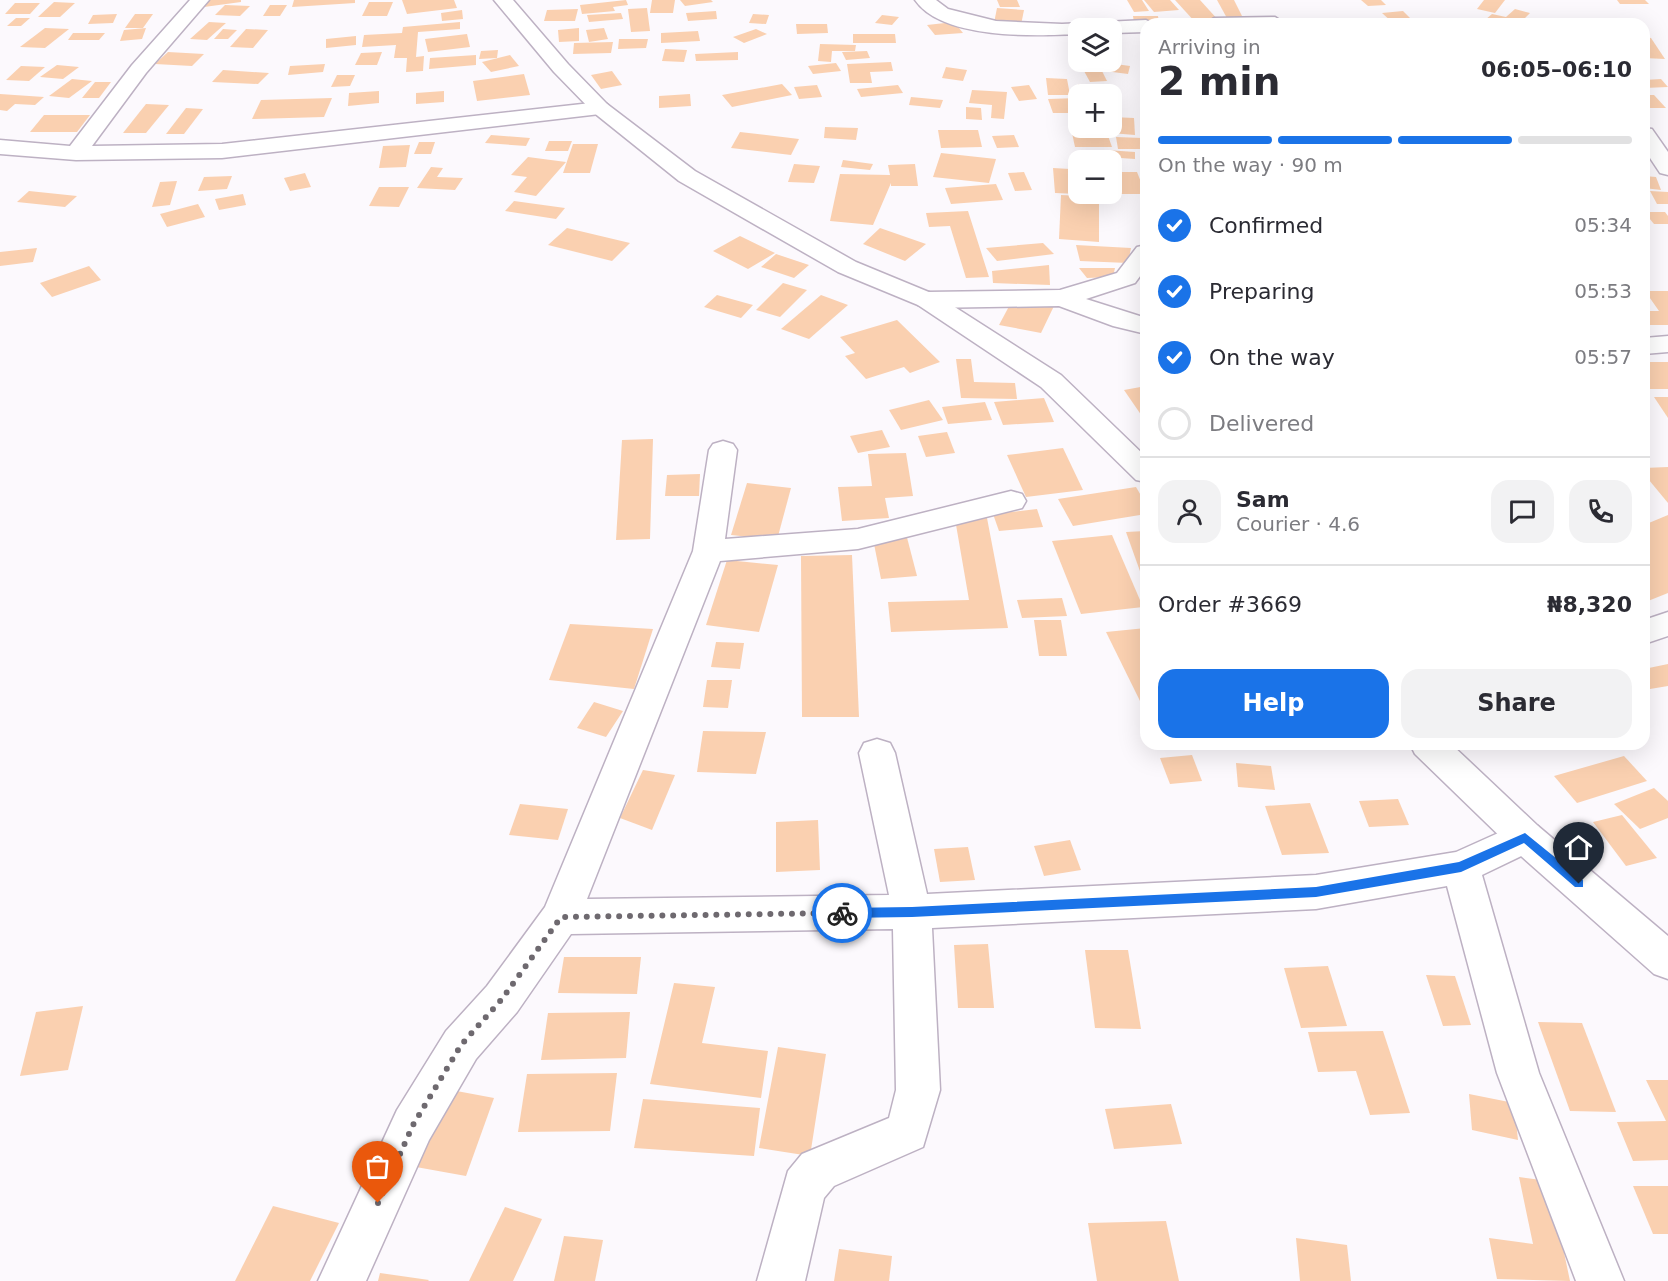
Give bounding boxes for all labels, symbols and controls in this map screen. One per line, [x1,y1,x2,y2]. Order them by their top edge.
map controls [1068,18,1122,204]
button: layers [1068,18,1122,72]
text: Arriving in [1158,35,1261,59]
text: 06:05–06:10 [1481,57,1632,82]
text: 2 min [1158,59,1280,104]
button: + [1068,84,1122,138]
button: − [1068,150,1122,204]
text: On the way · 90 m [1158,153,1343,177]
icon: check [1158,209,1191,242]
text: Confirmed [1209,213,1323,238]
text: 05:34 [1574,213,1632,237]
icon: check [1158,275,1191,308]
text: Preparing [1209,279,1315,304]
text: 05:53 [1574,279,1632,303]
icon: check [1158,341,1191,374]
text: On the way [1209,345,1335,370]
text: 05:57 [1574,345,1632,369]
text: Delivered [1209,411,1314,436]
button: person [1158,480,1221,543]
button: chat [1491,480,1554,543]
button: phone [1569,480,1632,543]
text: Sam [1236,487,1290,512]
text: Courier · 4.6 [1236,512,1360,536]
text: Order #3669 [1158,592,1302,617]
text: ₦8,320 [1547,592,1632,617]
button: Help [1158,669,1389,738]
button: Share [1401,669,1632,738]
pin [1553,822,1604,884]
icon: home [1562,831,1595,864]
courier [812,883,872,943]
icon: bike [826,897,859,930]
pin [352,1141,403,1203]
icon: bag [361,1150,394,1183]

